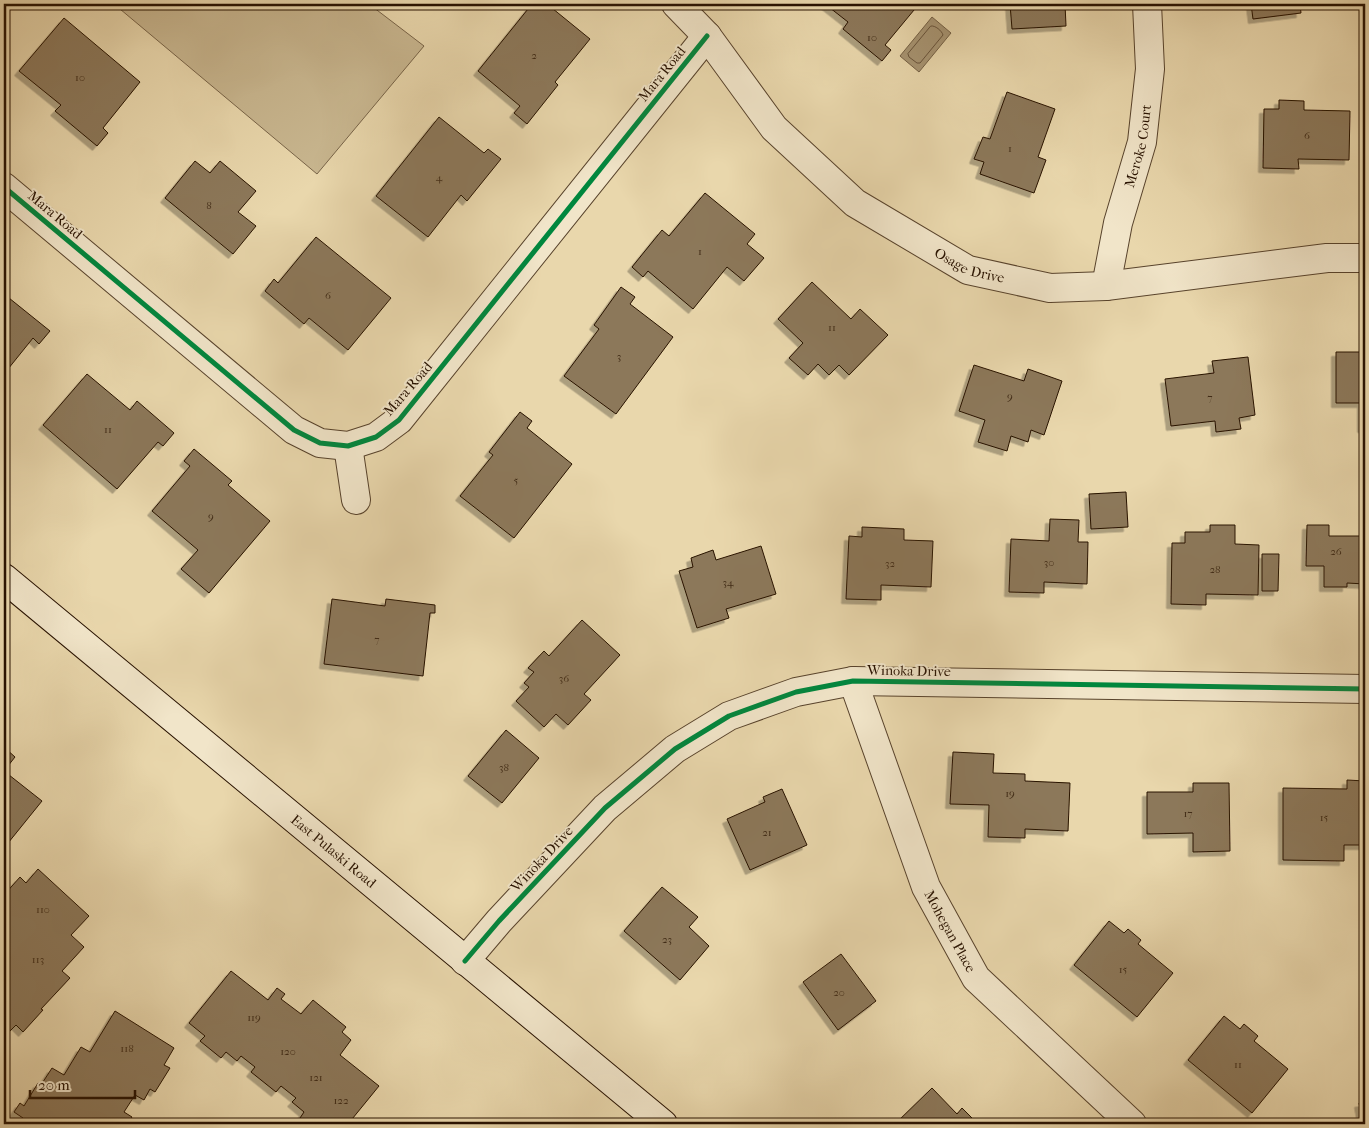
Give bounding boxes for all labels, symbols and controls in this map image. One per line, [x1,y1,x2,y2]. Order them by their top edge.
house number: 10 [867,31,877,44]
street label: Mara Road [635,43,690,105]
house number: 2 [531,49,537,62]
house number: 10 [75,71,85,84]
street label: Meroke Court [1120,104,1155,189]
house number: 6 [1304,129,1310,142]
house number: 1 [1008,142,1012,155]
house number: 4 [436,171,443,184]
street label: Mara Road [24,187,86,243]
house number: 8 [206,199,212,212]
street label: Osage Drive [932,244,1006,286]
house number: 1 [698,245,702,258]
house number: 6 [325,289,331,302]
house number: 11 [828,321,836,334]
house number: 3 [617,350,621,363]
street label: Mara Road [380,358,436,419]
house number: 9 [1007,390,1013,403]
house number: 7 [1207,391,1213,404]
house number: 11 [104,423,112,436]
house number: 5 [514,474,519,487]
house number: 9 [208,510,214,523]
house number: 26 [1330,545,1342,558]
house number: 30 [1044,556,1054,569]
house number: 32 [885,557,895,570]
house number: 28 [1209,563,1221,576]
house number: 34 [722,576,734,589]
house number: 7 [374,633,380,646]
street label: Winoka Drive [866,662,951,680]
house number: 36 [559,672,569,685]
house number: 38 [499,761,509,774]
house number: 19 [1005,787,1015,800]
house number: 17 [1183,807,1193,820]
street label: East Pulaski Road [287,811,380,892]
house number: 15 [1320,811,1329,824]
street label: Winoka Drive [507,823,577,896]
house number: 21 [762,826,772,839]
street label: Mohegan Place [921,887,980,975]
house number: 110 [36,903,50,916]
house number: 23 [662,933,672,946]
house number: 113 [32,953,44,966]
house number: 15 [1119,963,1128,976]
house number: 20 [833,986,845,999]
house number: 119 [247,1011,261,1024]
house number: 118 [120,1042,134,1055]
house number: 120 [280,1045,296,1058]
house number: 11 [1234,1058,1242,1071]
scale bar [30,1068,135,1100]
house number: 121 [309,1071,323,1084]
text: 20 m [38,1076,70,1094]
house number: 122 [333,1094,349,1107]

